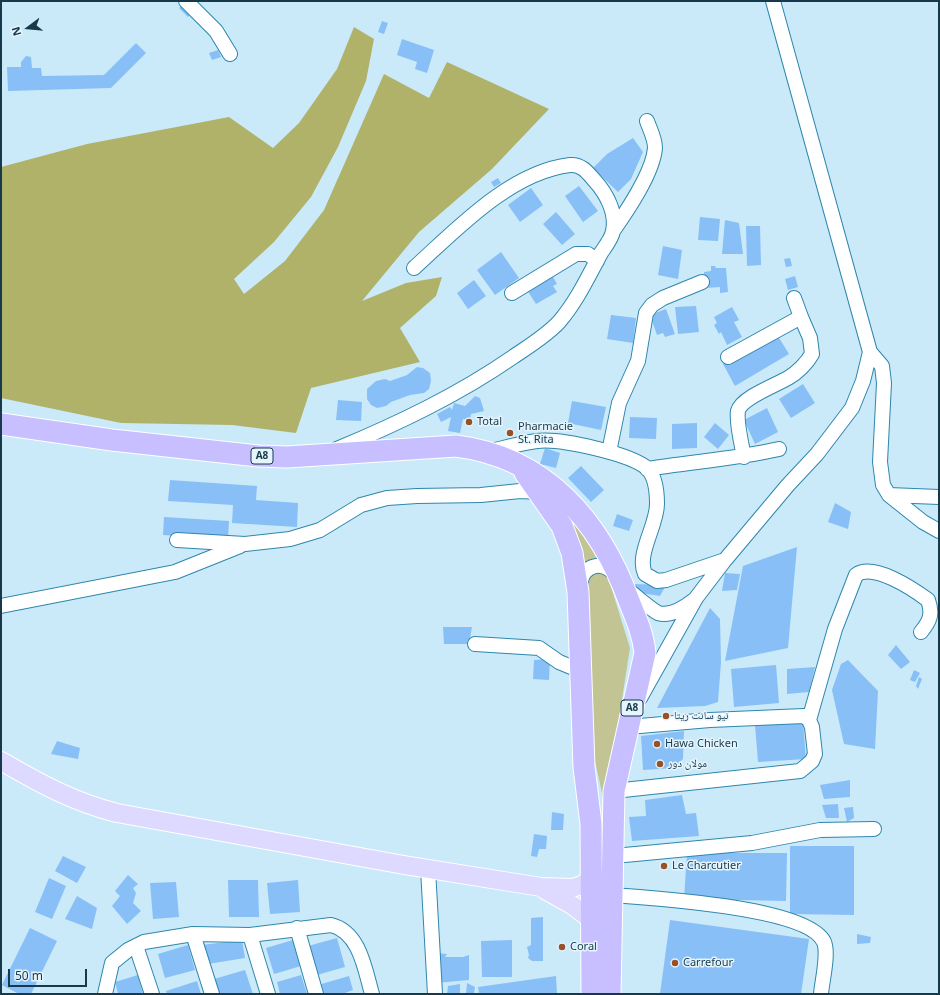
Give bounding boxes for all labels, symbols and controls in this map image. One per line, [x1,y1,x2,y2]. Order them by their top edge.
north arrow [8,8,48,48]
text: N [8,25,24,38]
place label: Total [477,415,502,429]
marker: Total [464,417,474,427]
place label: Pharmacie St. Rita [518,420,573,446]
marker: Pharmacie St. Rita [505,428,515,438]
road number: A8 [251,448,273,464]
road number: A8 [621,700,643,716]
place label: نيو سانت ريتا [674,709,729,723]
marker: نيو سانت ريتا [661,711,671,721]
place label: Hawa Chicken [665,737,738,751]
marker: Hawa Chicken [652,739,662,749]
place label: مولان دور [668,757,707,771]
marker: مولان دور [655,759,665,769]
place label: Le Charcutier [672,859,741,873]
marker: Le Charcutier [659,861,669,871]
place label: Coral [570,940,597,954]
marker: Coral [557,942,567,952]
place label: Carrefour [683,956,733,970]
marker: Carrefour [670,958,680,968]
scale bar [10,961,89,987]
text: 50 m [15,967,43,984]

